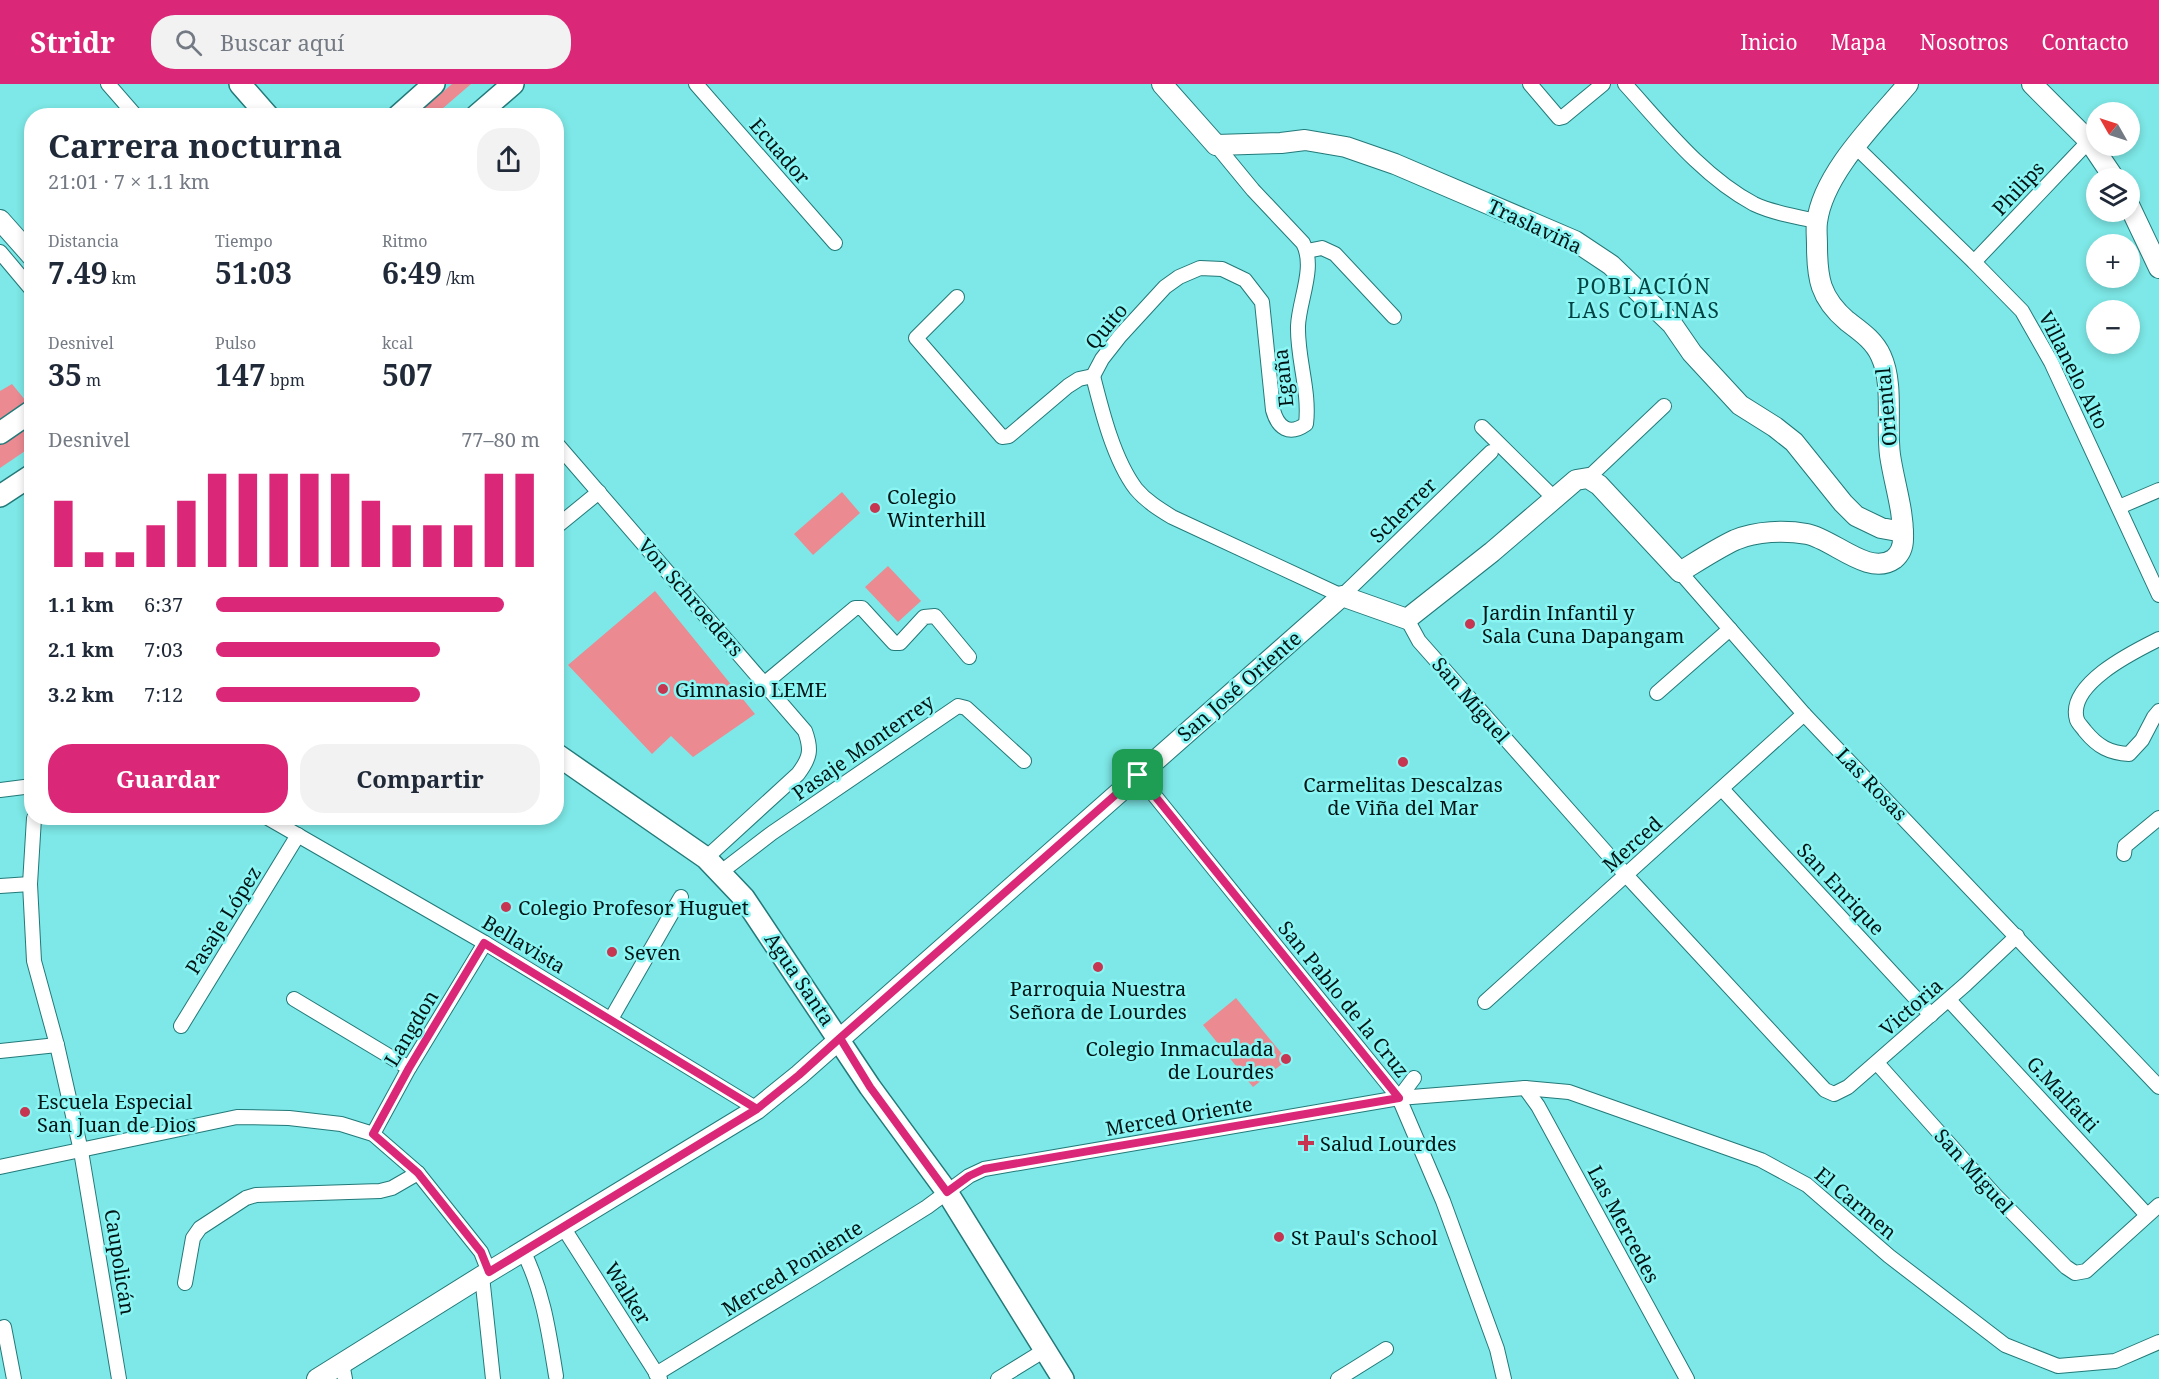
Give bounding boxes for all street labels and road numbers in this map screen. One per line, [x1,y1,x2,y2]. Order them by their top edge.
street label: Ecuador [744,112,817,190]
street label: Philips [1986,155,2050,221]
street label: Traslaviña [1483,192,1587,260]
street label: Quito [1079,297,1133,355]
street label: Villanelo Alto [2033,306,2115,434]
street label: Egaña [1267,347,1299,409]
street label: Oriental [1869,367,1903,447]
street label: Scherrer [1364,471,1443,549]
street label: Von Schroeders [632,532,750,662]
street label: San José Oriente [1171,625,1307,747]
street label: San Miguel [1426,651,1516,749]
street label: Pasaje Monterrey [787,688,940,806]
street label: Las Rosas [1830,742,1914,826]
street label: Merced [1596,810,1668,878]
street label: San Enrique [1791,837,1891,941]
street label: Pasaje López [179,861,267,979]
street label: Bellavista [477,909,571,979]
street label: San Pablo de la Cruz [1272,915,1416,1083]
street label: Agua Santa [759,927,841,1031]
street label: Victoria [1874,972,1948,1042]
street label: Langdon [378,985,444,1071]
street label: G.Malfatti [2021,1050,2106,1138]
street label: Merced Oriente [1103,1090,1255,1142]
street label: San Miguel [1929,1123,2019,1219]
street label: Las Mercedes [1582,1161,1666,1287]
street label: El Carmen [1809,1161,1903,1245]
street label: Caupolicán [98,1207,142,1317]
street label: Merced Poniente [717,1214,867,1322]
street label: Walker [598,1257,658,1330]

